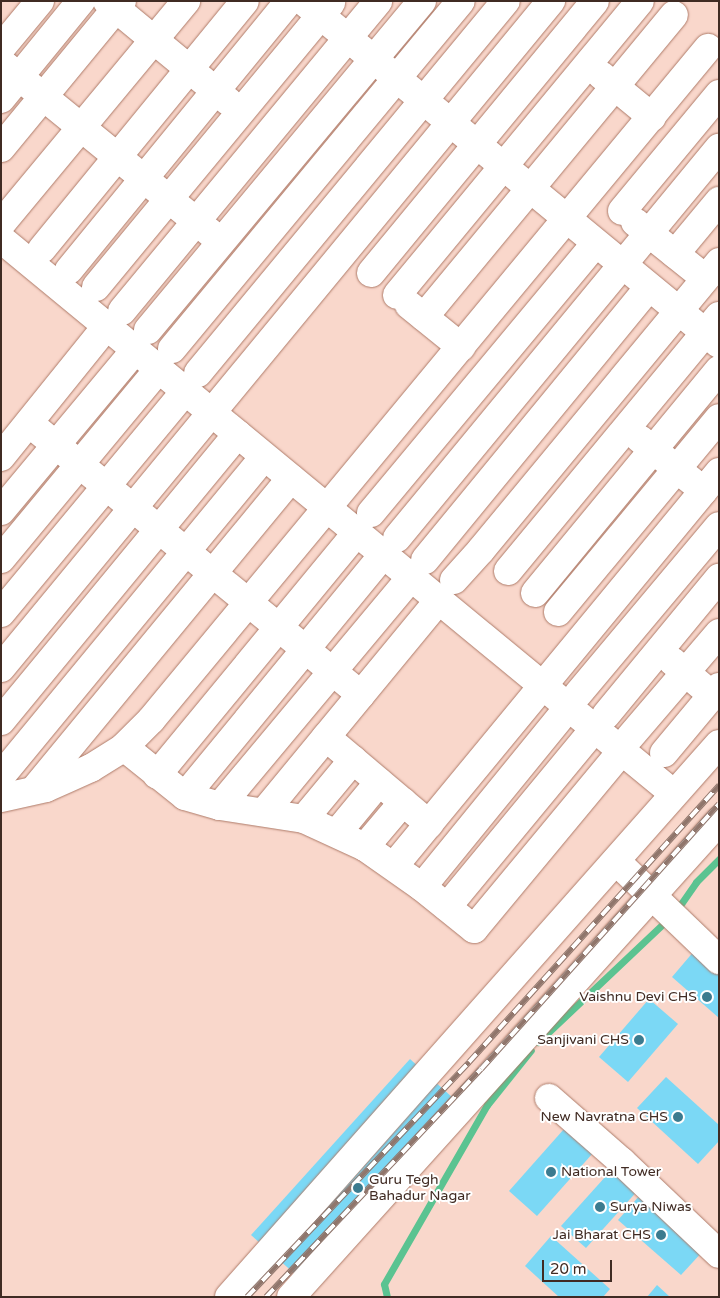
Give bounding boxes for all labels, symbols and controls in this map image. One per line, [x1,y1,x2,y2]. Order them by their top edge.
place label: Vaishnu Devi CHS [579,989,697,1005]
marker: Vaishnu Devi CHS [701,991,713,1003]
place label: Sanjivani CHS [537,1032,629,1048]
marker: Sanjivani CHS [633,1034,645,1046]
place label: New Navratna CHS [541,1109,668,1125]
marker: New Navratna CHS [672,1111,684,1123]
place label: National Tower [561,1164,661,1180]
marker: National Tower [545,1166,557,1178]
place label: Guru Tegh Bahadur Nagar [369,1172,470,1204]
marker: Guru Tegh Bahadur Nagar [351,1181,365,1195]
place label: Surya Niwas [610,1199,692,1215]
marker: Surya Niwas [594,1201,606,1213]
place label: Jai Bharat CHS [553,1227,651,1243]
marker: Jai Bharat CHS [655,1229,667,1241]
scale bar [545,1250,615,1282]
text: 20 m [550,1260,587,1278]

